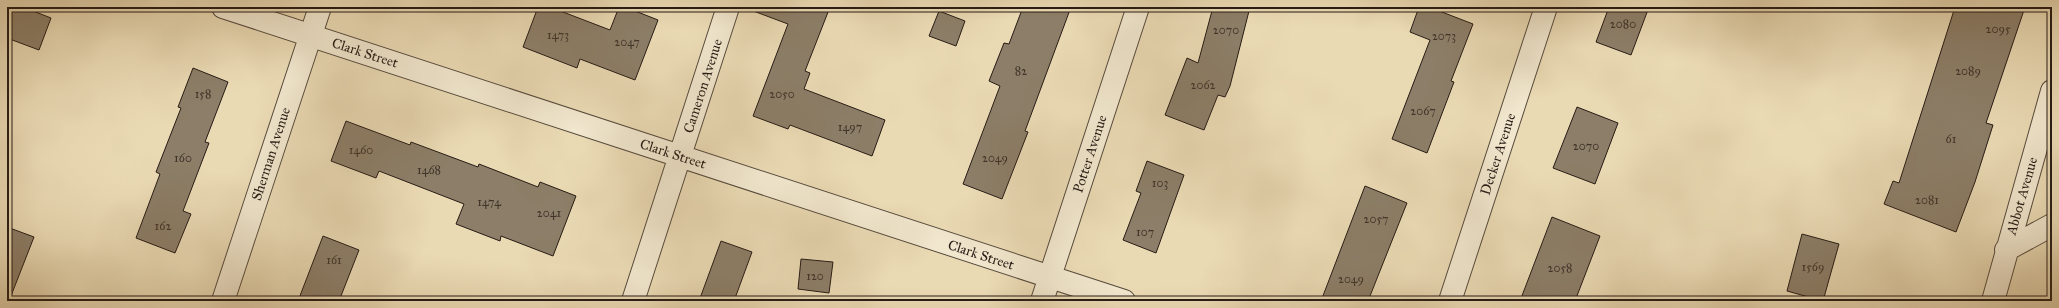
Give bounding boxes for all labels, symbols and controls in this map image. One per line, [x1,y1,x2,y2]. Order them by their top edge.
house number: 2080 [1610,17,1636,31]
house number: 2095 [1986,22,2011,36]
house number: 2070 [1213,23,1239,37]
house number: 1473 [547,28,569,42]
house number: 2073 [1432,29,1456,43]
street label: Clark Street [330,34,400,72]
house number: 2047 [614,35,640,49]
street label: Cameron Avenue [680,37,726,135]
house number: 82 [1015,64,1027,78]
house number: 2089 [1955,64,1981,78]
house number: 2062 [1191,78,1216,92]
house number: 158 [195,87,211,101]
house number: 2050 [769,87,795,101]
house number: 2067 [1410,104,1436,118]
street label: Sherman Avenue [248,105,294,203]
street label: Decker Avenue [1477,111,1519,197]
street label: Potter Avenue [1069,113,1111,195]
house number: 1497 [838,120,862,134]
house number: 61 [1946,132,1957,146]
street label: Clark Street [638,135,708,173]
house number: 2070 [1573,139,1599,153]
house number: 1460 [349,143,373,157]
house number: 160 [174,151,192,165]
house number: 2049 [982,151,1008,165]
street label: Abbot Avenue [2003,155,2041,238]
house number: 1468 [417,163,441,177]
house number: 103 [1152,176,1168,190]
house number: 2081 [1915,193,1939,207]
house number: 1474 [477,195,501,209]
house number: 2041 [537,206,561,220]
house number: 2057 [1364,212,1388,226]
house number: 162 [155,219,171,233]
house number: 107 [1136,225,1154,239]
street label: Clark Street [946,236,1016,274]
house number: 161 [326,253,342,267]
house number: 1569 [1802,260,1824,274]
house number: 2058 [1548,261,1572,275]
house number: 120 [806,269,824,283]
house number: 2049 [1338,272,1364,286]

